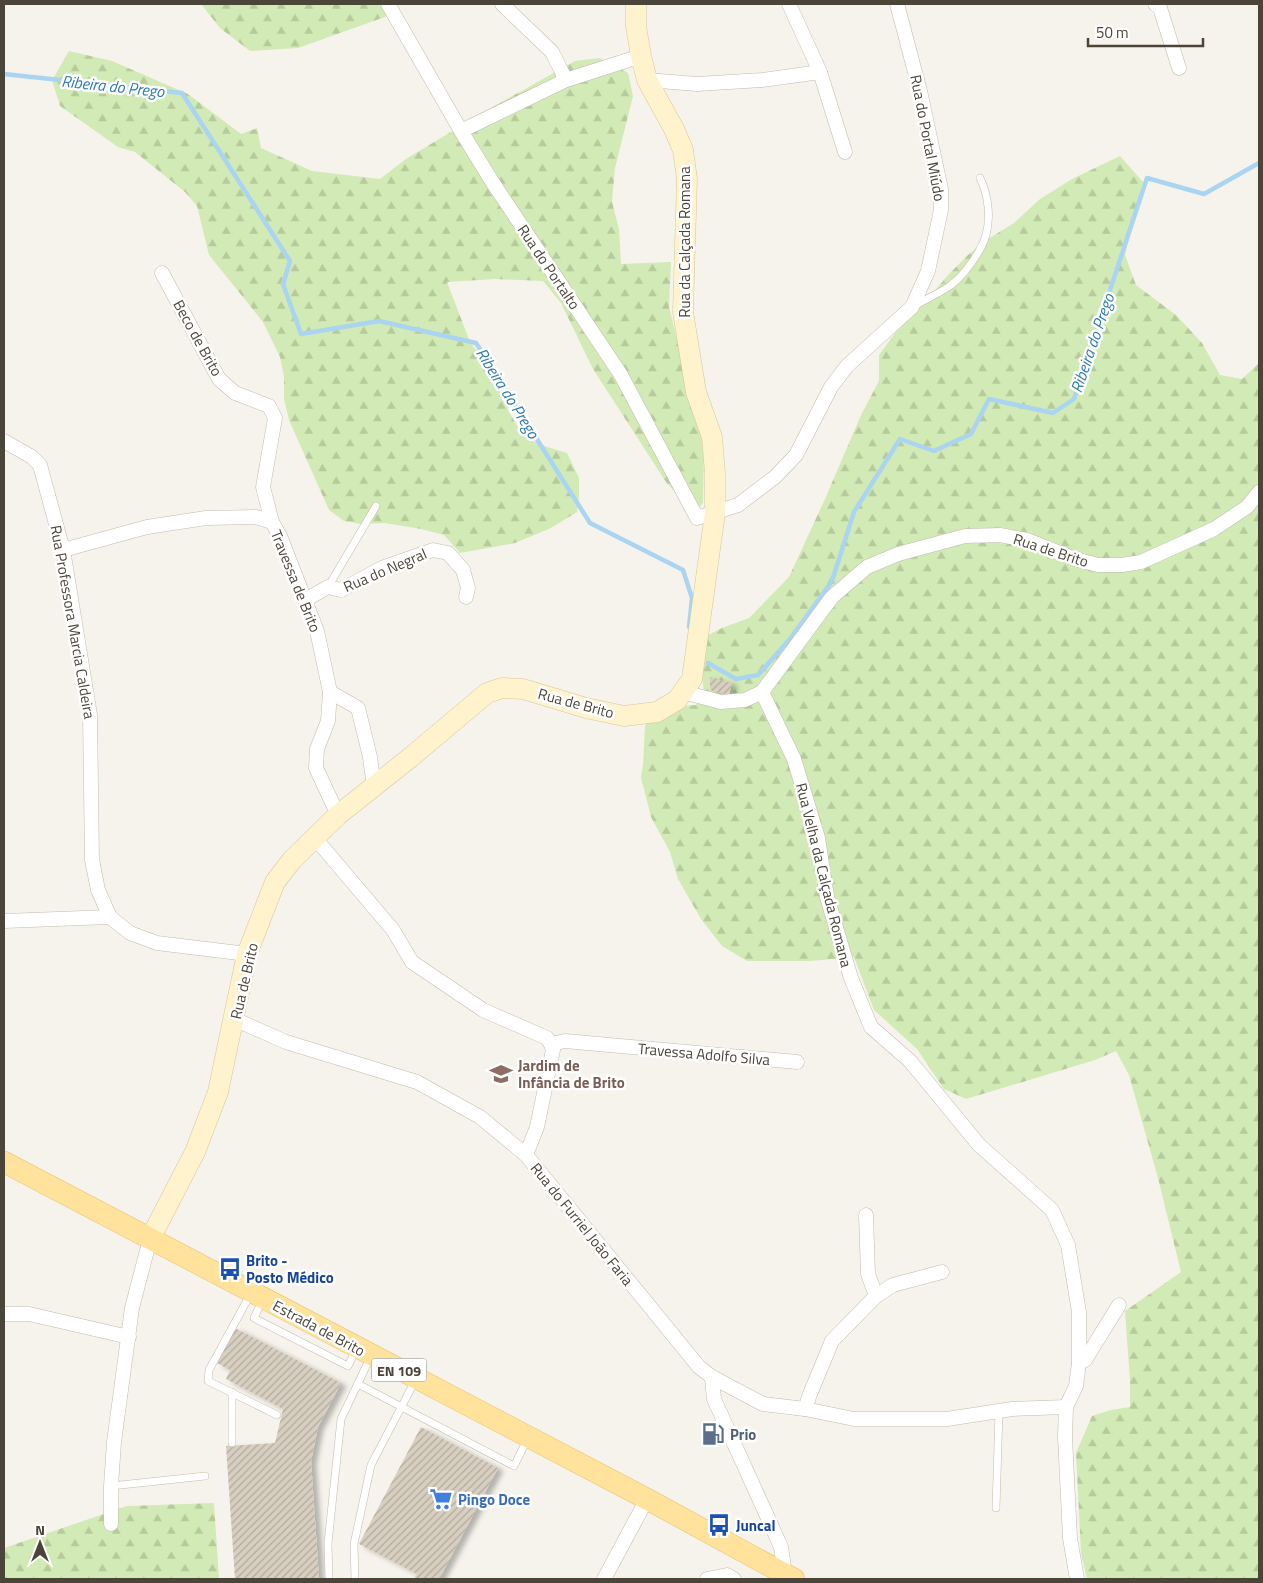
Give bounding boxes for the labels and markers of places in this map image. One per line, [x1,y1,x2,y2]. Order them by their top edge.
place label: Jardim de Infância de Brito [518,1054,625,1094]
school or university icon: Jardim de Infância de Brito [488,1061,514,1087]
place label: Brito - Posto Médico [246,1249,334,1289]
bus stop icon: Brito - Posto Médico [217,1256,243,1282]
fuel station icon: Prio [700,1421,726,1447]
place label: Prio [730,1423,756,1446]
supermarket icon: Pingo Doce [428,1486,454,1512]
place label: Pingo Doce [458,1488,530,1511]
bus stop icon: Juncal [706,1512,732,1538]
place label: Juncal [736,1514,776,1537]

